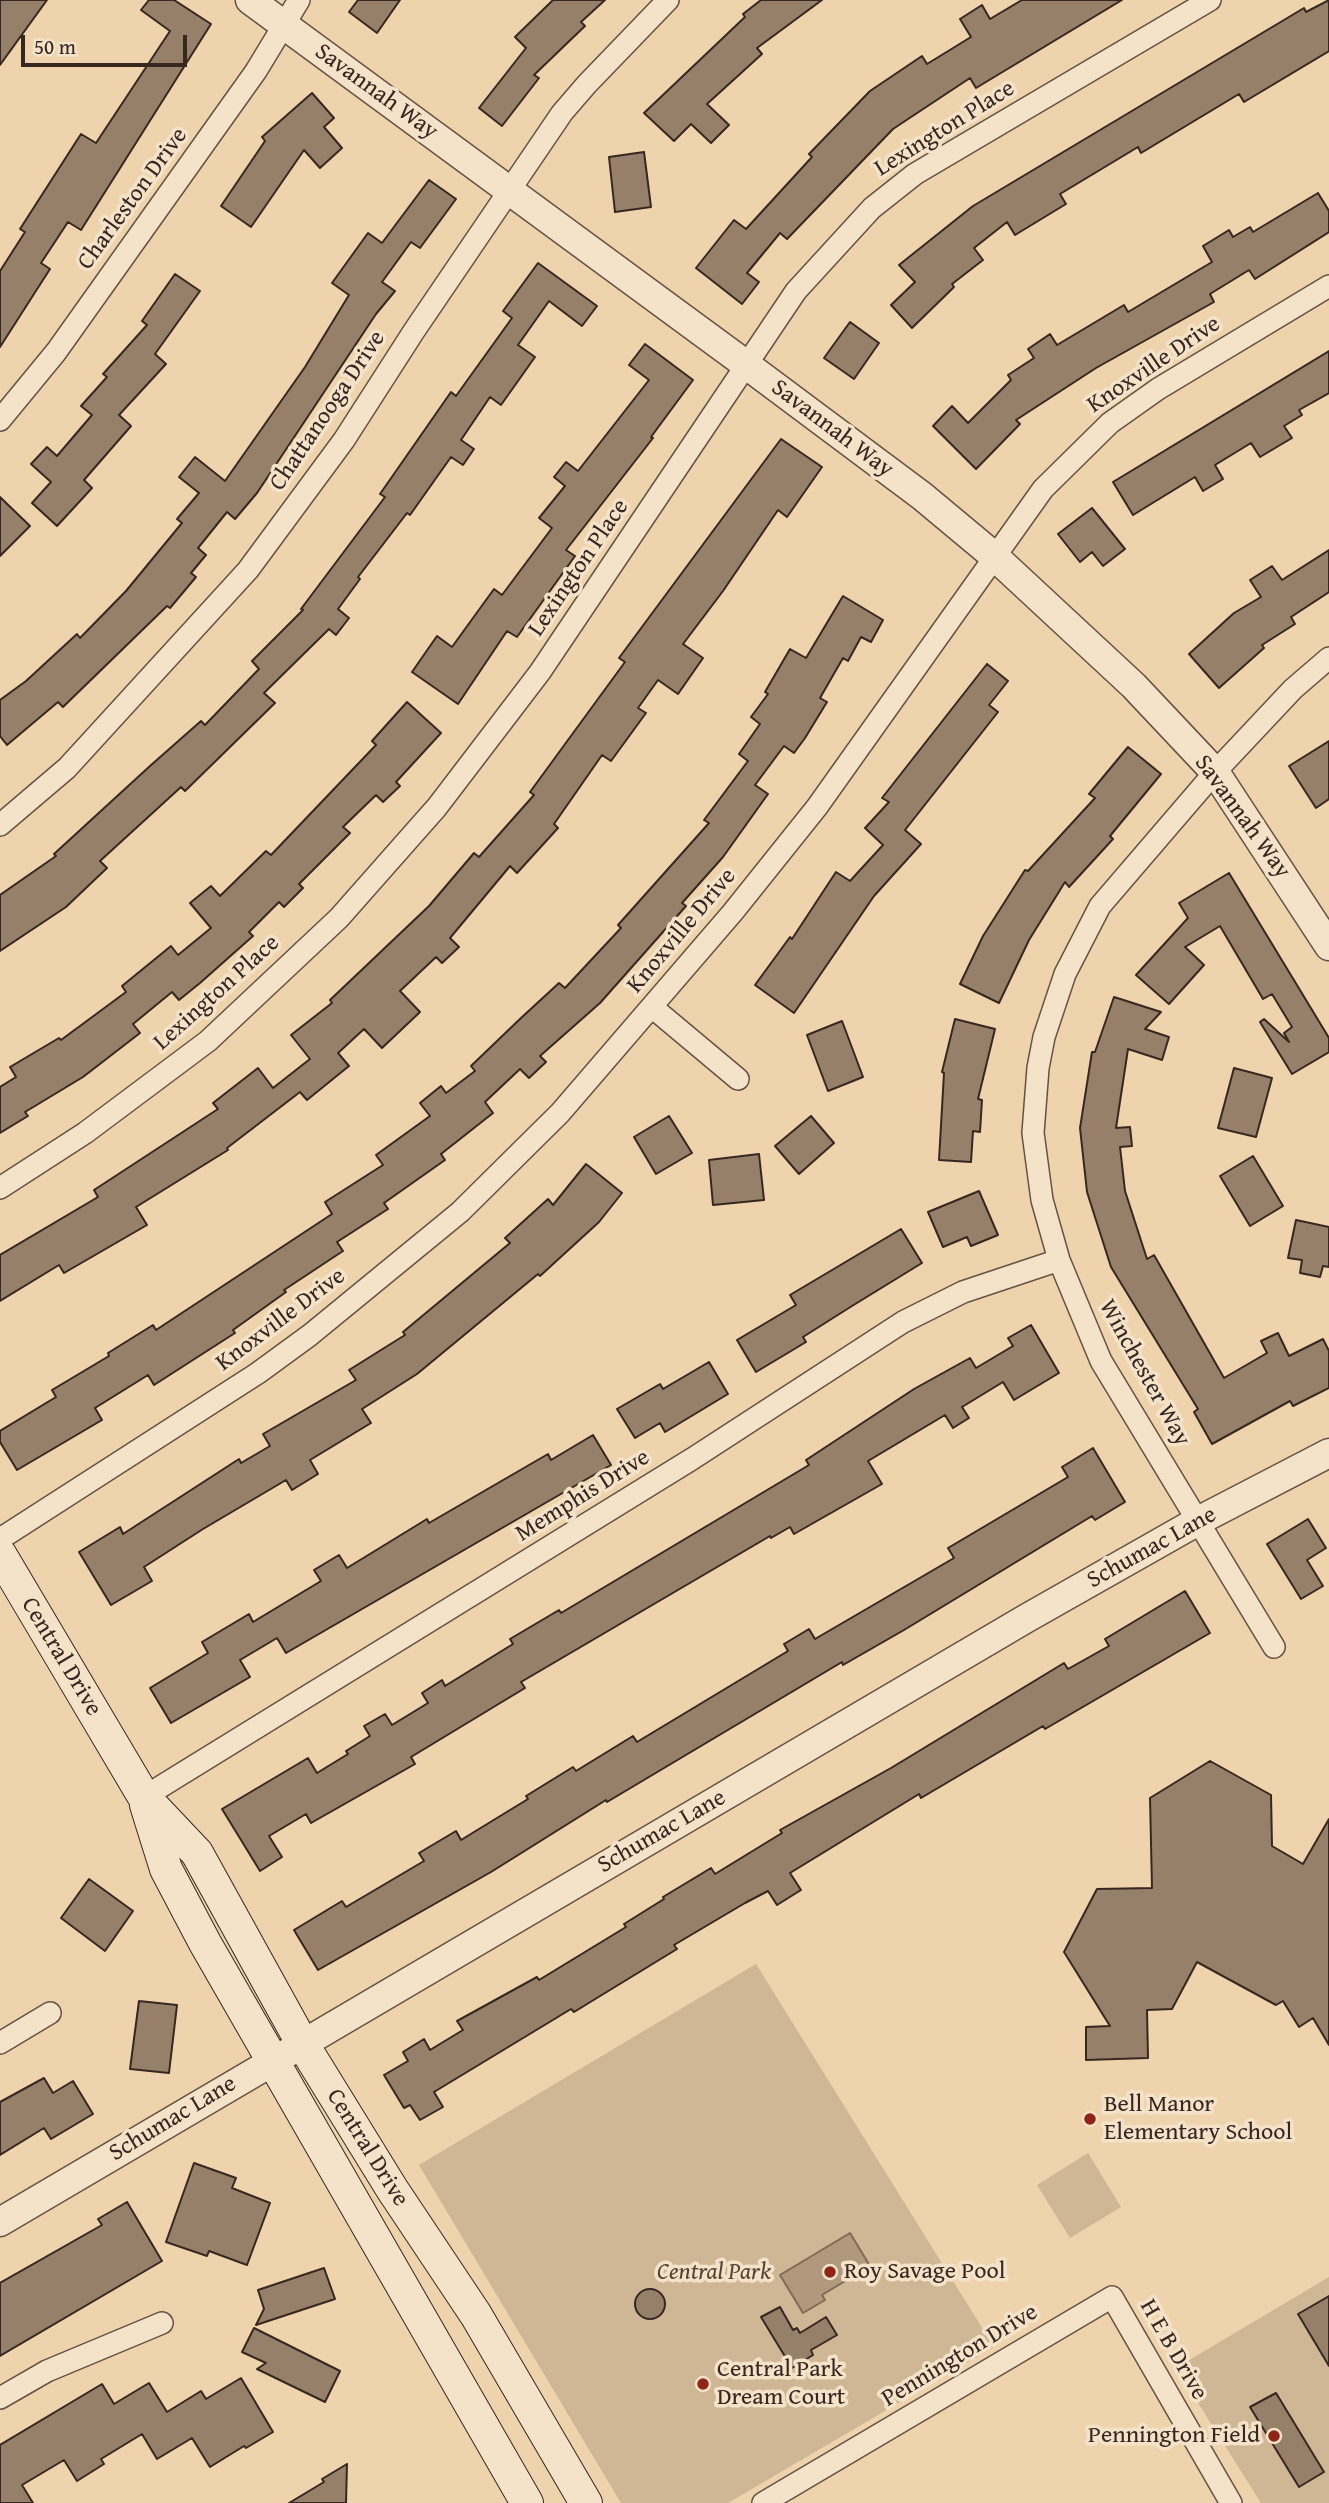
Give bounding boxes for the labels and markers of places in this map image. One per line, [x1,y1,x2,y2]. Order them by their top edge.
place label: Bell Manor Elementary School [1104,2091,1292,2147]
marker: Bell Manor Elementary School [1082,2111,1098,2127]
place label: Roy Savage Pool [844,2258,1005,2286]
marker: Roy Savage Pool [822,2264,838,2280]
place label: Central Park Dream Court [717,2356,845,2412]
marker: Central Park Dream Court [695,2376,711,2392]
place label: Pennington Field [1088,2422,1260,2450]
marker: Pennington Field [1266,2428,1282,2444]

